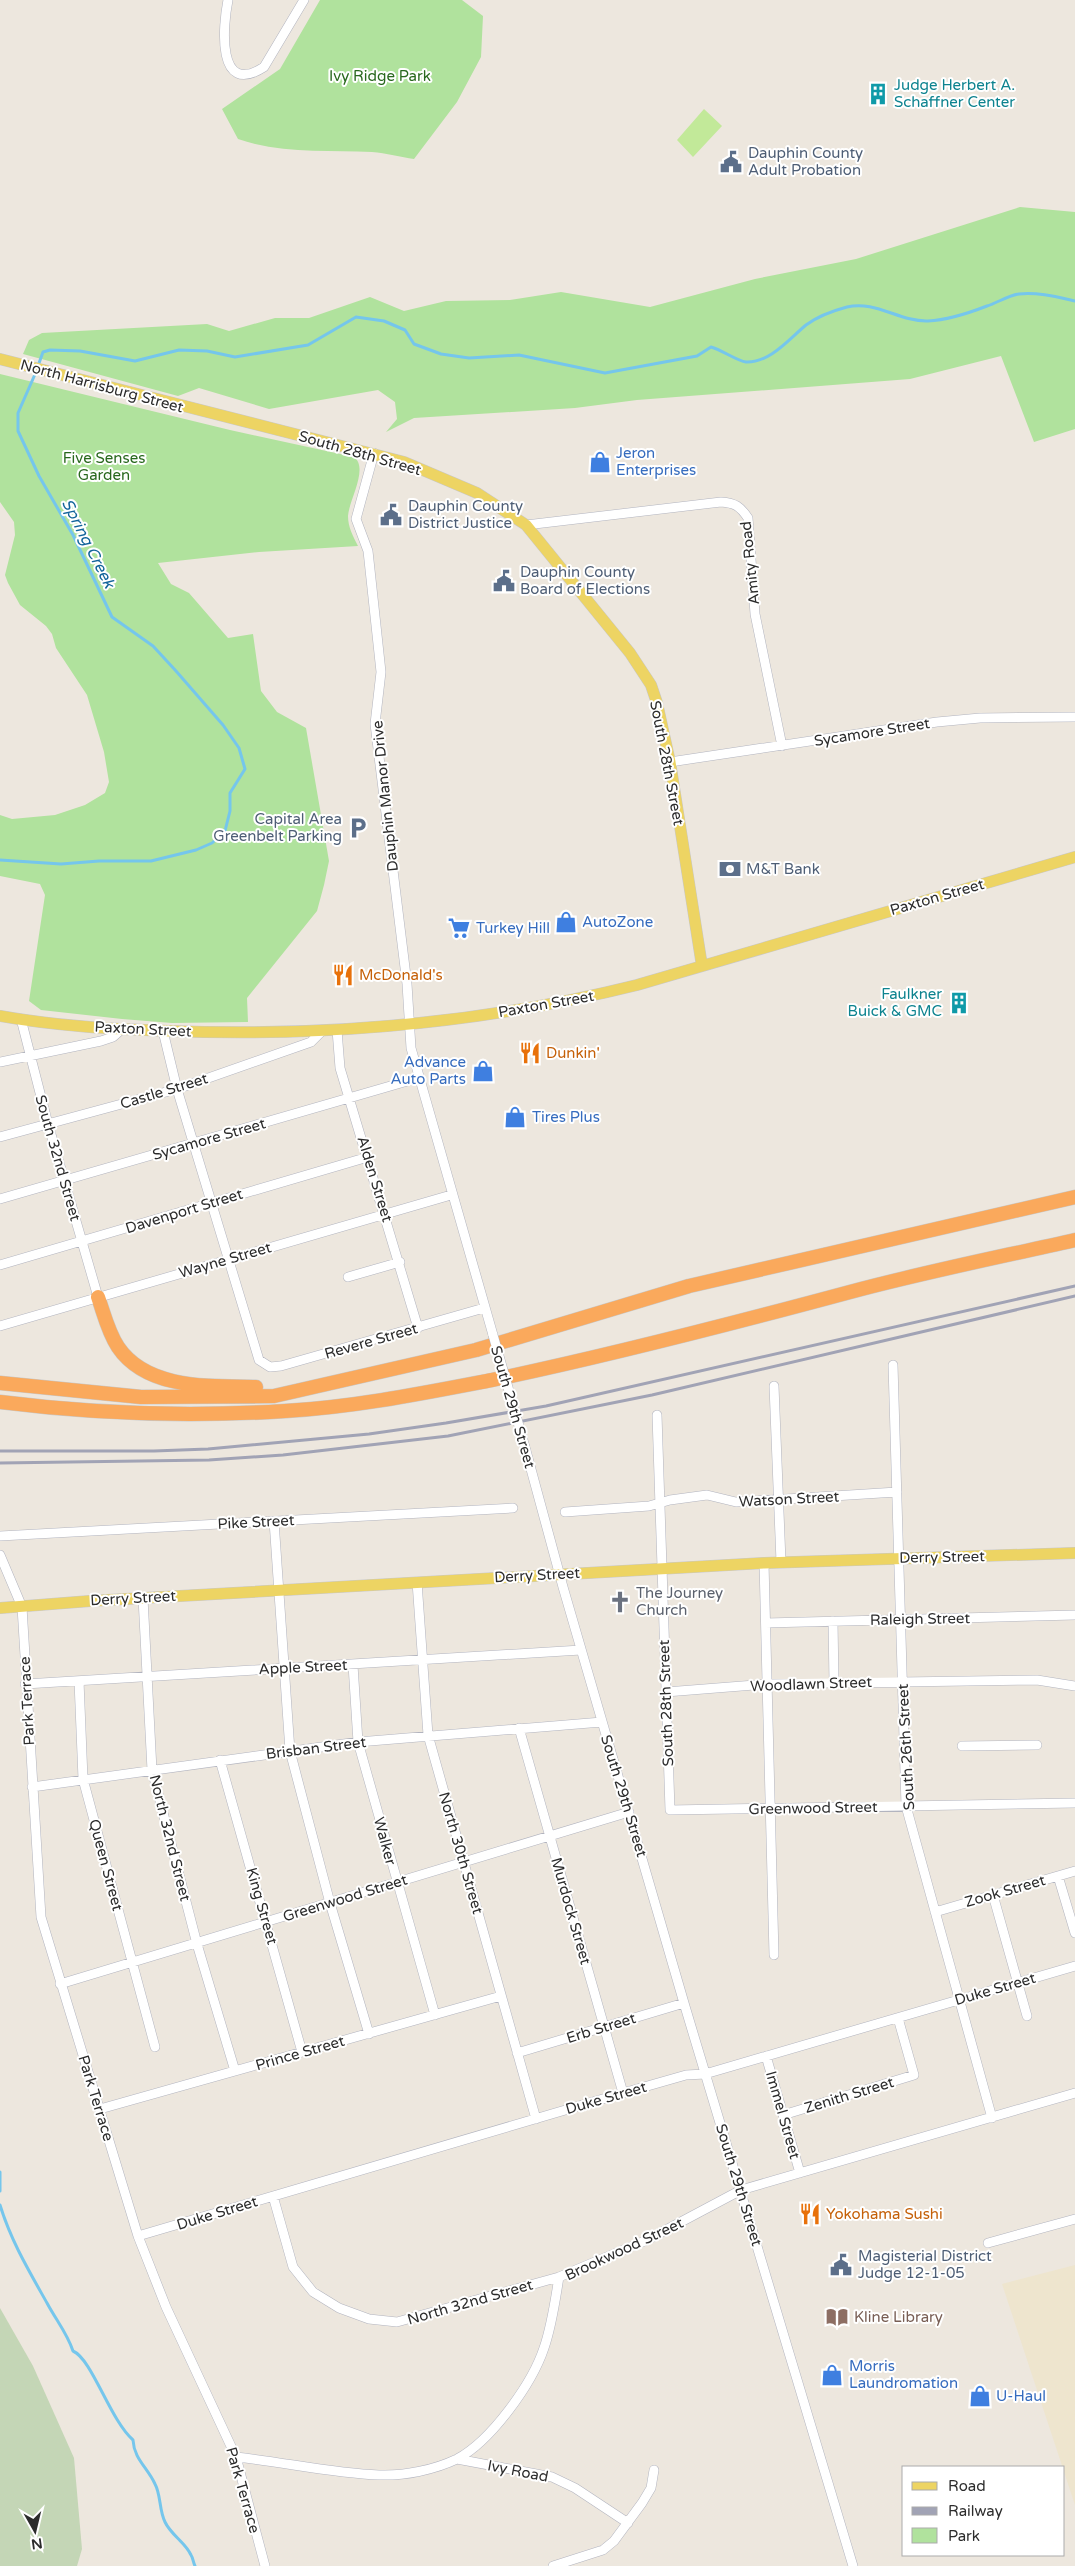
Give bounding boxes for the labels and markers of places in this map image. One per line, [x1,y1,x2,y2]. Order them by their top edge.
place label: Judge Herbert A. Schaffner Center [894,76,1015,111]
building icon: Judge Herbert A. Schaffner Center [865,81,891,107]
place label: Dauphin County Adult Probation [748,144,863,179]
public building icon: Dauphin County Adult Probation [718,149,744,175]
place label: Jeron Enterprises [616,444,696,479]
shop icon: Jeron Enterprises [587,449,613,475]
place label: Dauphin County District Justice [408,497,523,532]
public building icon: Dauphin County District Justice [378,502,404,528]
place label: Dauphin County Board of Elections [520,563,650,598]
public building icon: Dauphin County Board of Elections [491,568,517,594]
place label: Capital Area Greenbelt Parking [213,810,342,845]
parking icon: Capital Area Greenbelt Parking [345,815,371,841]
bank icon: M&T Bank [717,856,743,882]
place label: M&T Bank [746,860,820,878]
shop icon: AutoZone [553,909,579,935]
place label: AutoZone [582,913,653,931]
supermarket icon: Turkey Hill [446,915,472,941]
place label: Turkey Hill [476,919,550,937]
restaurant icon: McDonald's [330,962,356,988]
place label: McDonald's [359,966,443,984]
place label: Faulkner Buick & GMC [848,985,942,1020]
building icon: Faulkner Buick & GMC [946,990,972,1016]
restaurant icon: Dunkin' [517,1040,543,1066]
place label: Dunkin' [546,1044,600,1062]
place label: Advance Auto Parts [390,1053,466,1088]
shop icon: Advance Auto Parts [470,1058,496,1084]
shop icon: Tires Plus [502,1104,528,1130]
place label: Tires Plus [532,1108,600,1126]
place label: The Journey Church [636,1584,723,1619]
church icon: The Journey Church [607,1589,633,1615]
restaurant icon: Yokohama Sushi [797,2201,823,2227]
place label: Yokohama Sushi [826,2205,943,2223]
place label: Magisterial District Judge 12-1-05 [858,2247,992,2282]
public building icon: Magisterial District Judge 12-1-05 [828,2252,854,2278]
library icon: Kline Library [824,2304,850,2330]
place label: Kline Library [854,2308,943,2326]
place label: Morris Laundromation [849,2357,958,2392]
shop icon: Morris Laundromation [819,2362,845,2388]
shop icon: U-Haul [967,2383,993,2409]
place label: U-Haul [996,2387,1046,2405]

